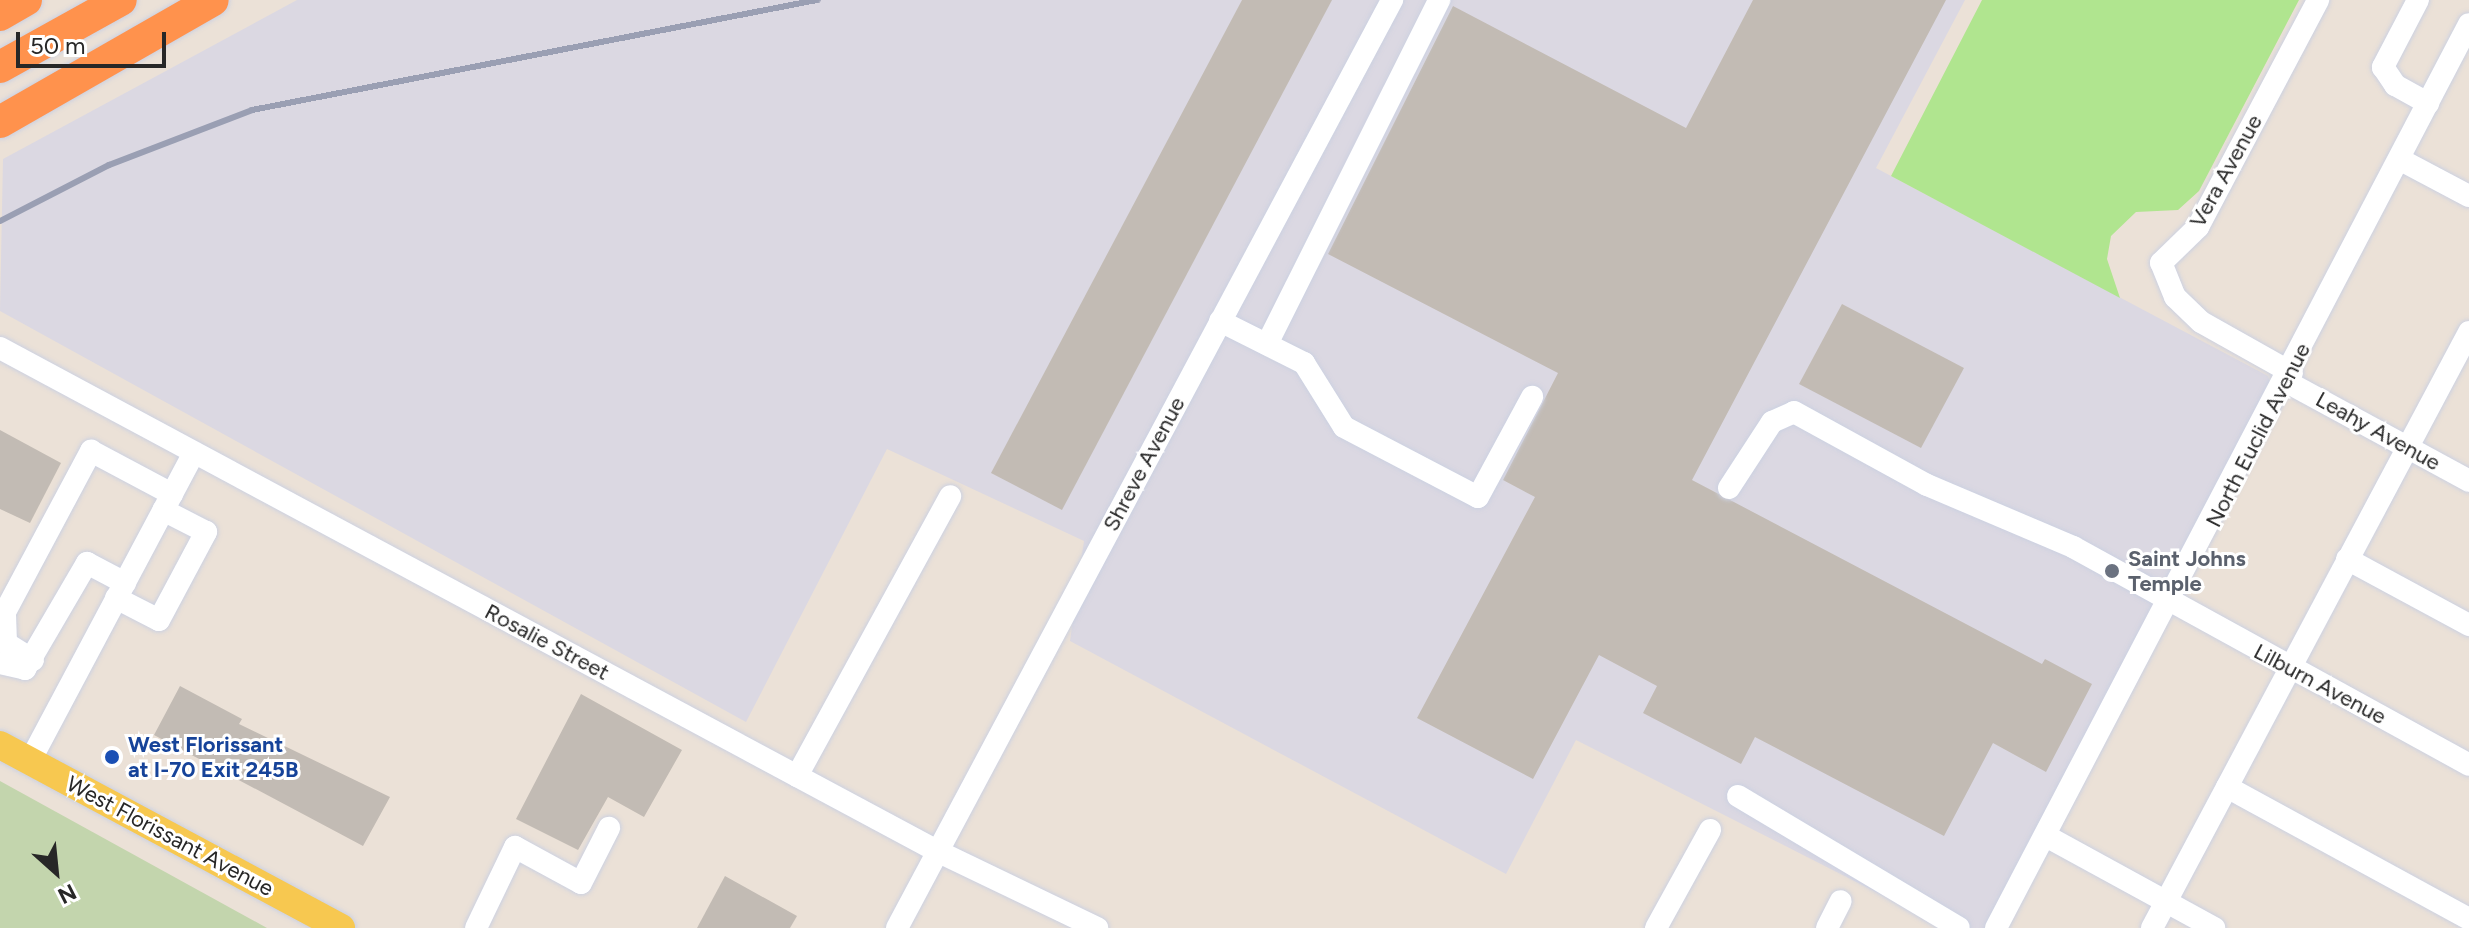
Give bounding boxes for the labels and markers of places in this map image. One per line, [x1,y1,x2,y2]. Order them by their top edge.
place label: Saint Johns Temple [2128,545,2246,596]
marker: Saint Johns Temple [2103,562,2121,580]
place label: West Florissant at I-70 Exit 245B [128,731,298,782]
marker: West Florissant at I-70 Exit 245B [103,748,121,766]

